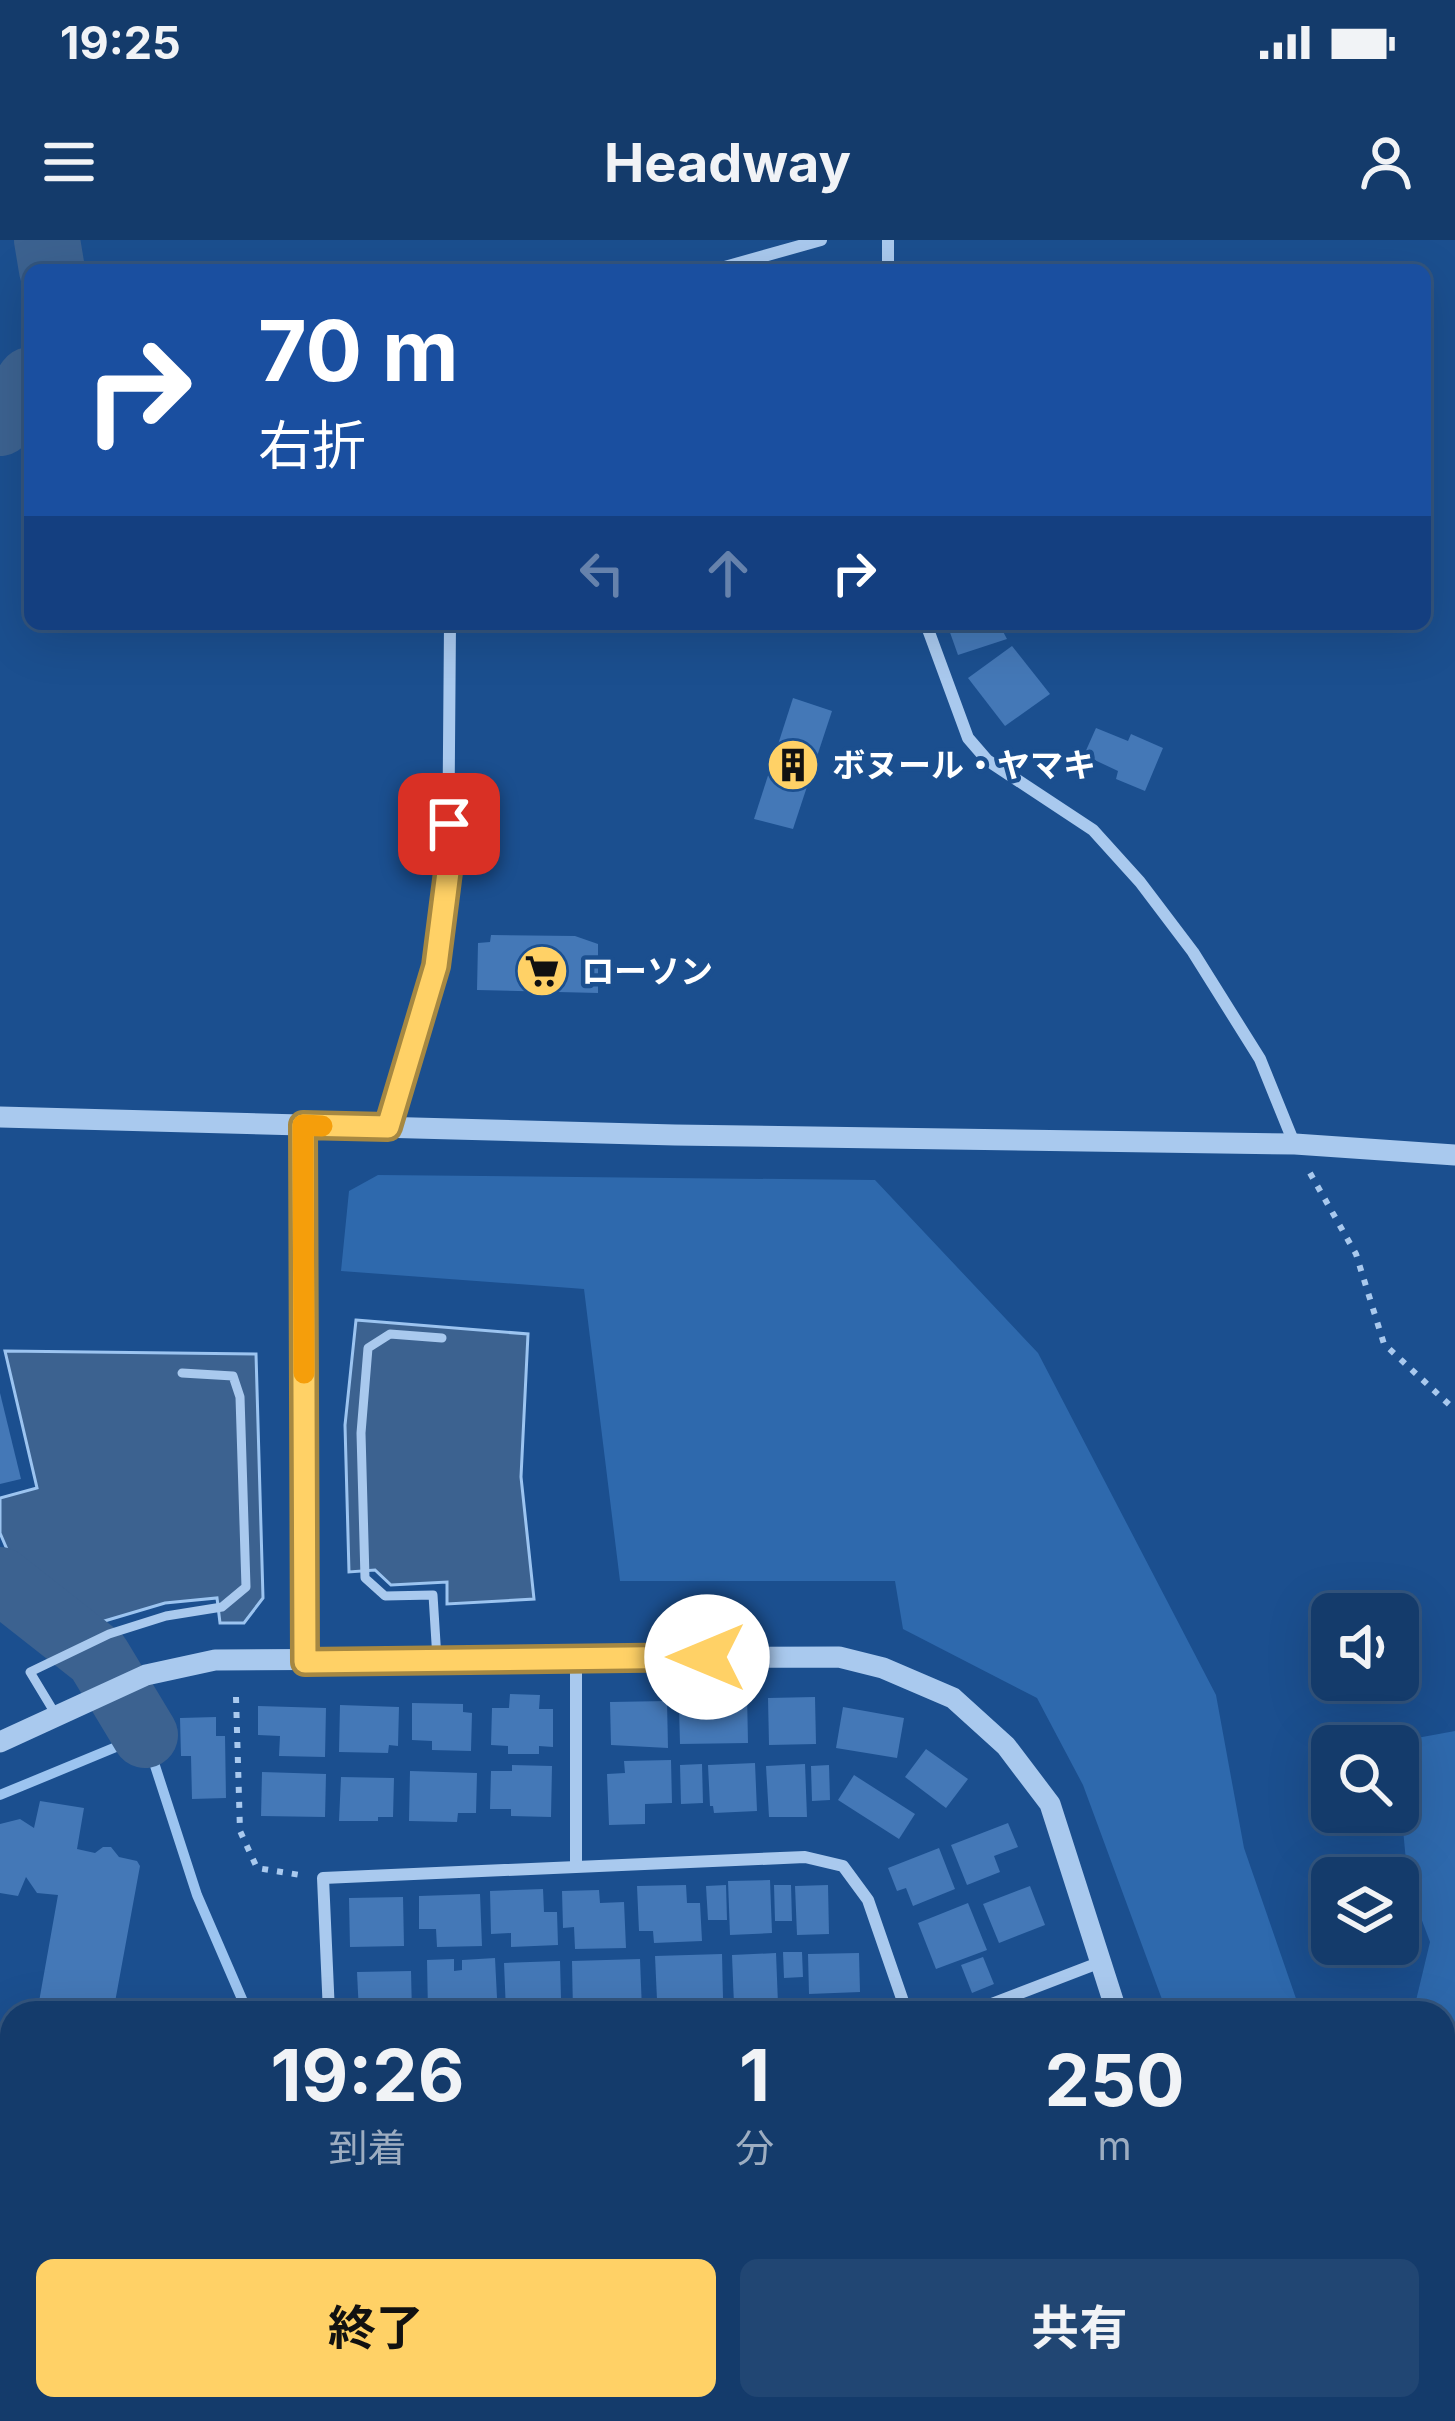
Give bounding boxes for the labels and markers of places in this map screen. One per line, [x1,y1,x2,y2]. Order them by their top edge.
building icon: ボヌール・ヤマキ [765,737,821,793]
place label: ボヌール・ヤマキ [832,745,1096,785]
pin [398,773,500,875]
supermarket icon: ローソン [514,943,570,999]
place label: ローソン [581,951,713,991]

